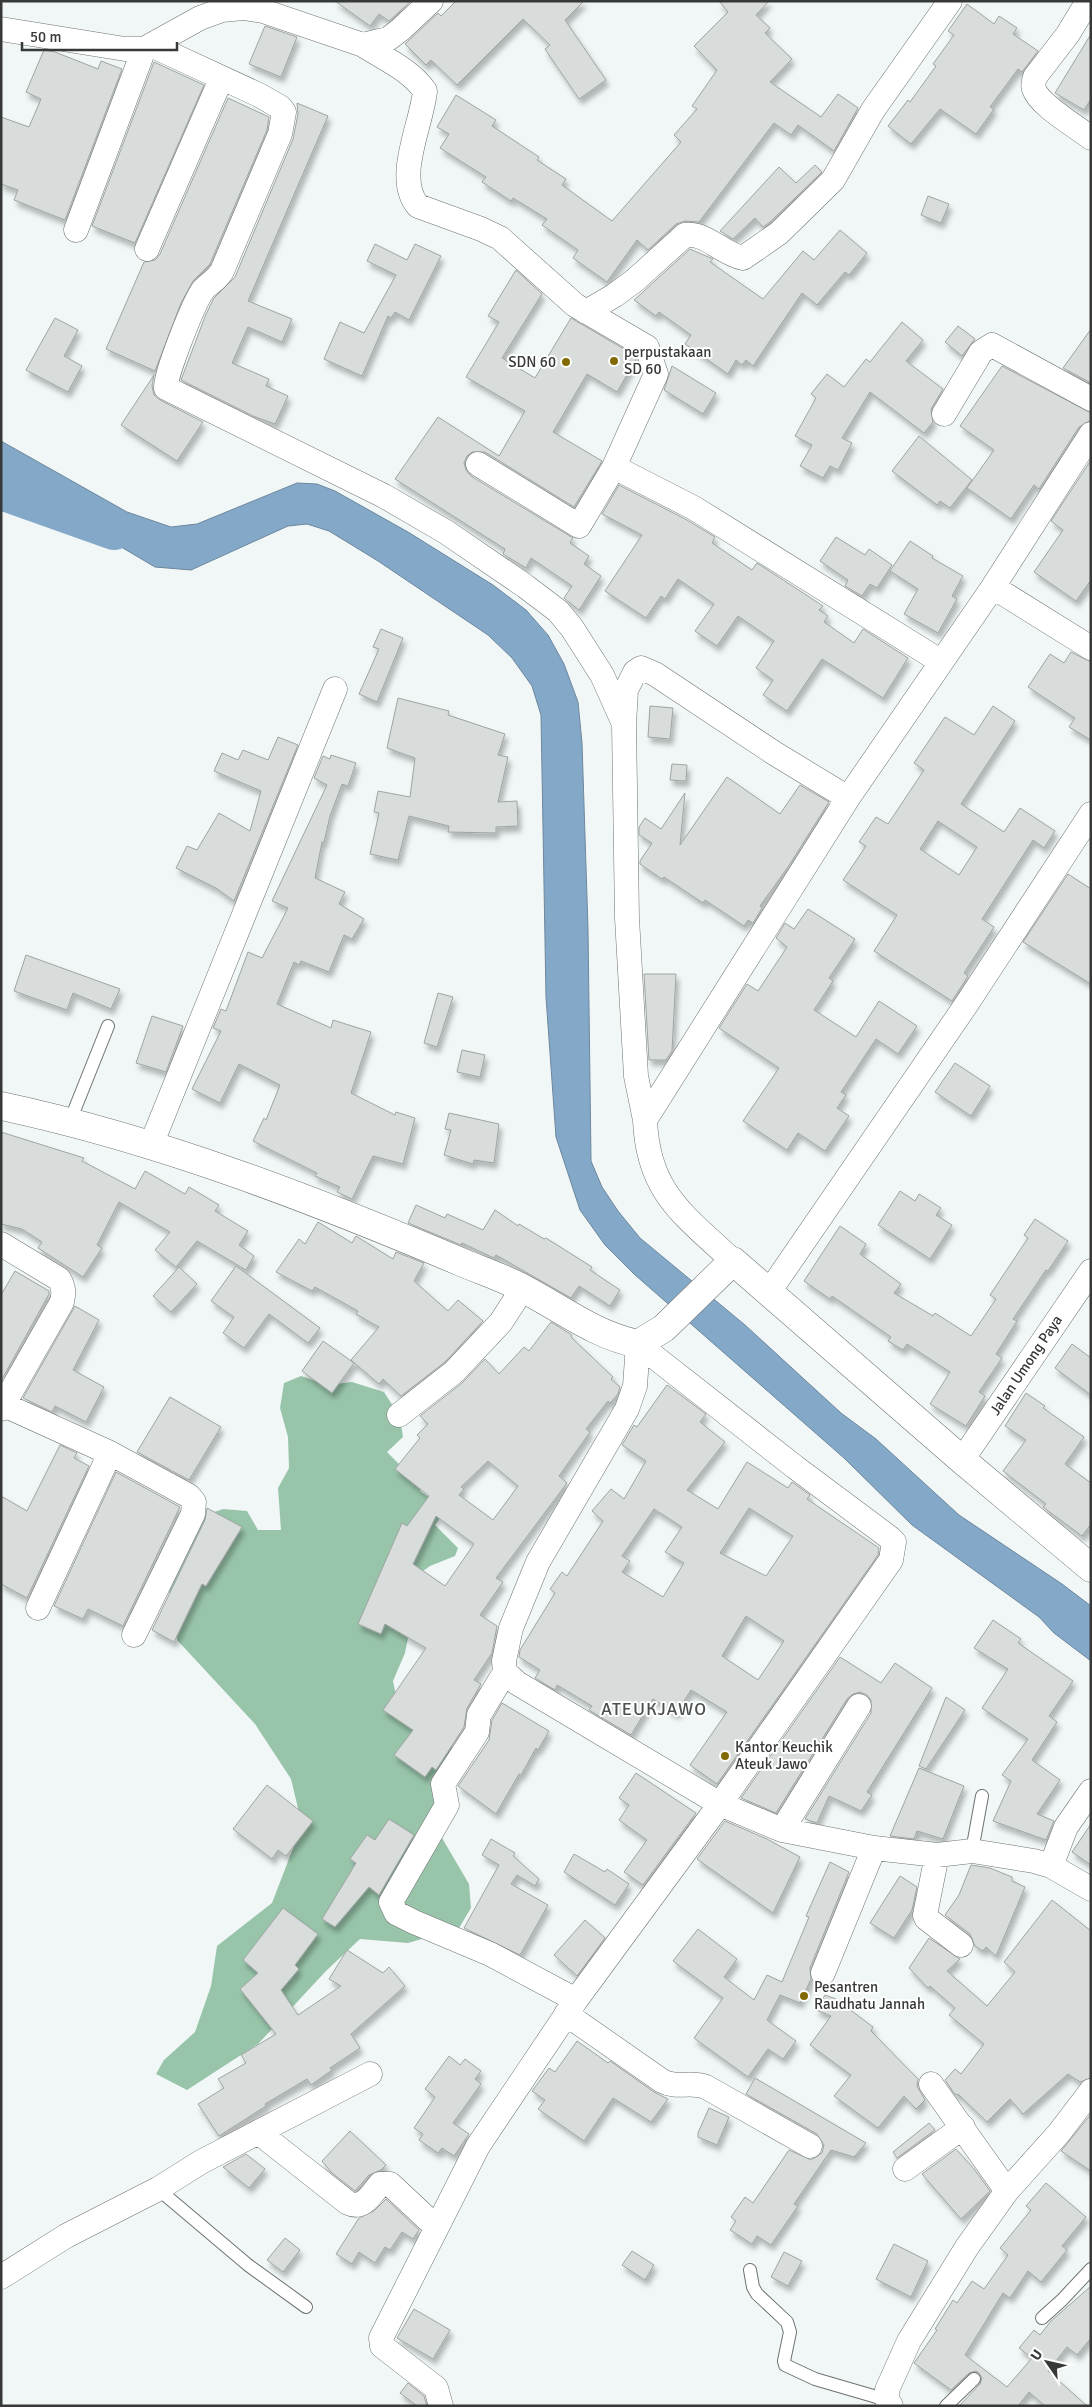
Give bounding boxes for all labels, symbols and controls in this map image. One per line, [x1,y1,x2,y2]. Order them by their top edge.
scale bar [22,20,178,52]
text: 50 m [30,28,61,46]
place label: perpustakaan SD 60 [624,343,711,378]
place label: SDN 60 [508,353,556,371]
marker: perpustakaan SD 60 [608,355,620,367]
marker: SDN 60 [560,356,572,368]
street label: Jalan Umong Paya [986,1312,1066,1418]
district label: ATEUKJAWO [601,1698,707,1720]
place label: Kantor Keuchik Ateuk Jawo [735,1738,833,1773]
marker: Kantor Keuchik Ateuk Jawo [719,1750,731,1762]
place label: Pesantren Raudhatu Jannah [814,1978,925,2013]
marker: Pesantren Raudhatu Jannah [798,1990,810,2002]
north arrow [1022,2337,1072,2387]
text: U [1027,2346,1046,2364]

